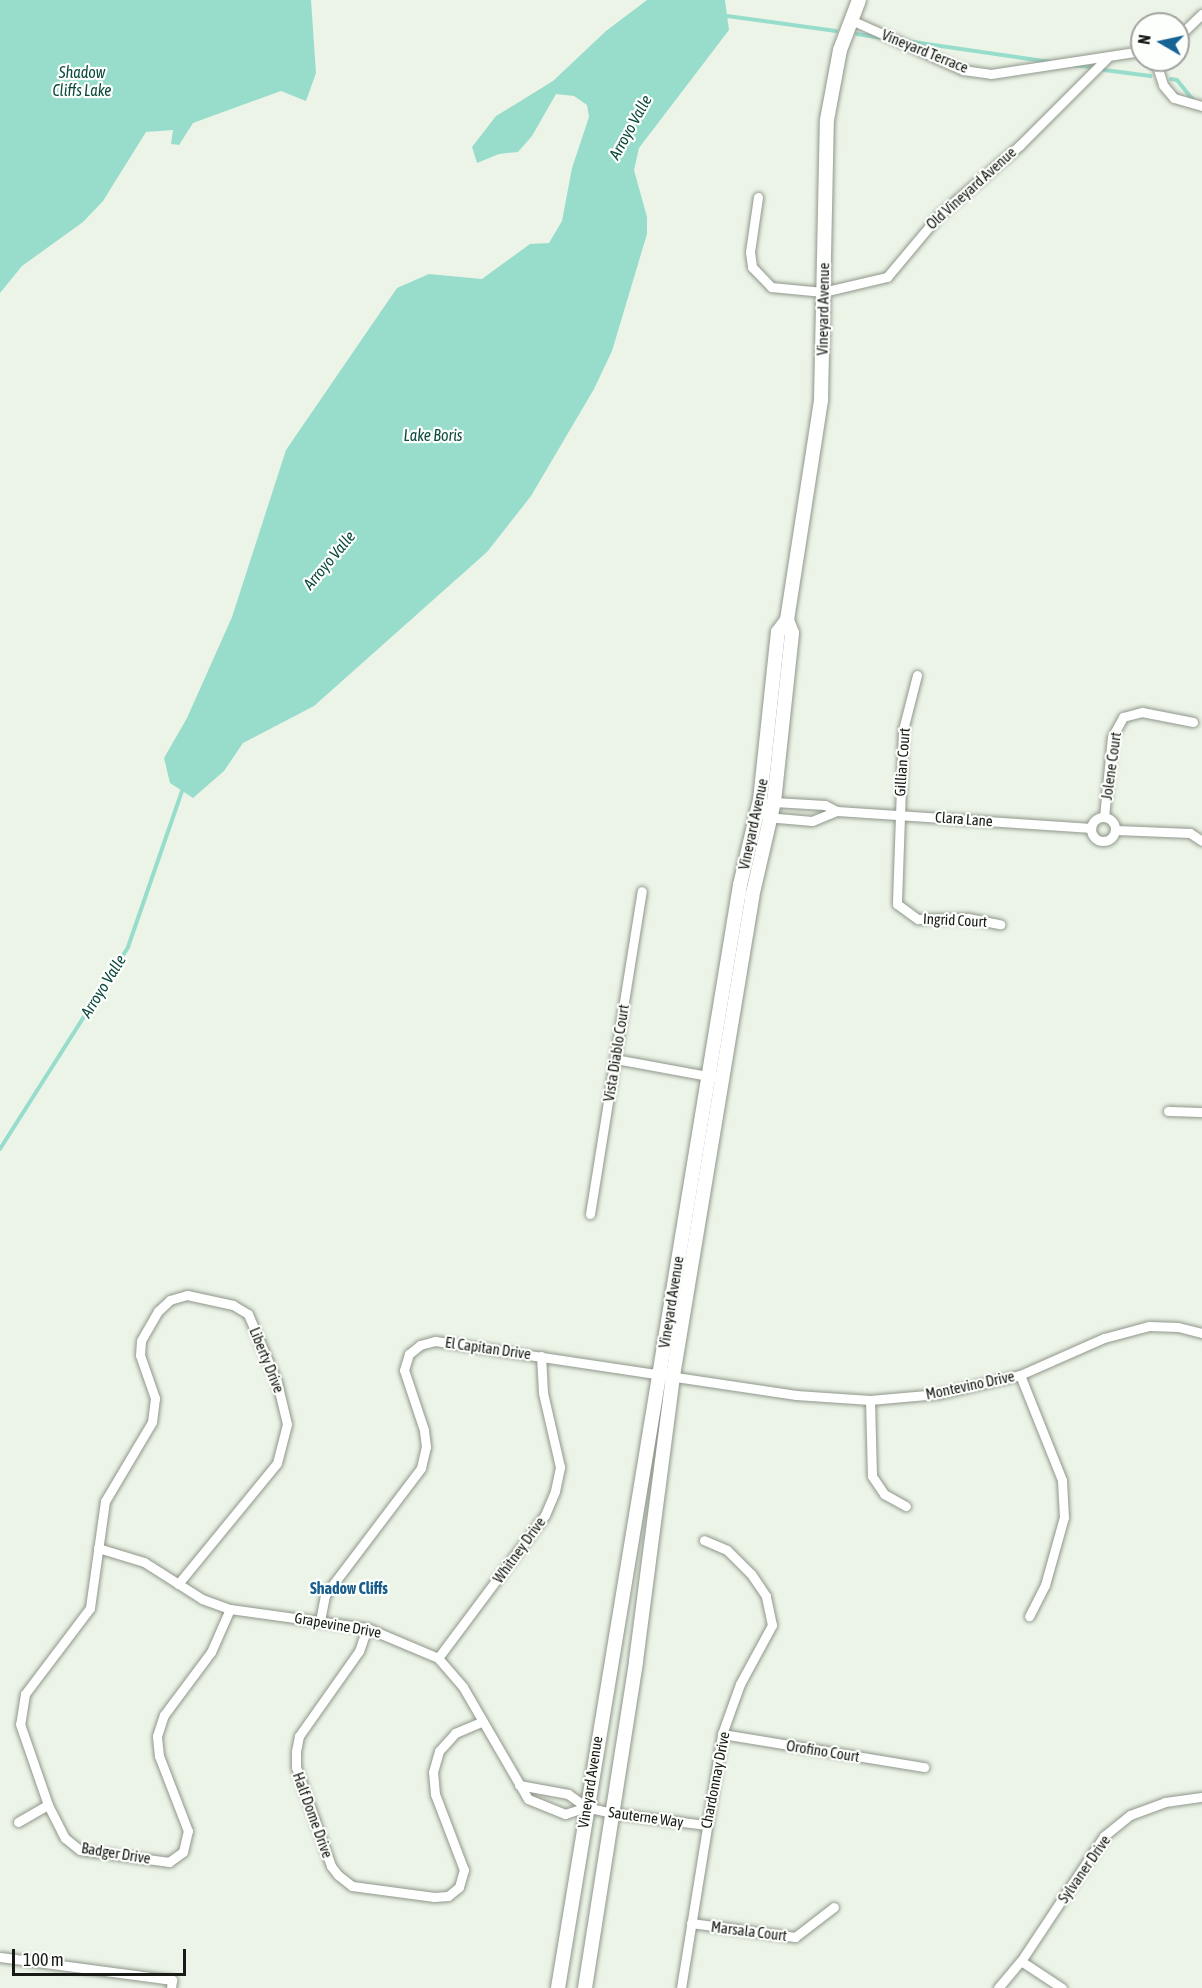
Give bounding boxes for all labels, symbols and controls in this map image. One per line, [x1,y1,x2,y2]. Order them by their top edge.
north arrow [1130,12,1190,72]
street label: Vineyard Terrace [879,25,971,77]
text: N [1135,33,1154,46]
water label: Shadow Cliffs Lake [52,62,112,100]
water label: Arroyo Valle [604,91,656,163]
street label: Old Vineyard Avenue [922,143,1020,233]
street label: Vineyard Avenue [813,262,833,356]
water label: Lake Boris [404,425,462,445]
water label: Arroyo Valle [299,527,359,593]
street label: Gillian Court [891,727,913,797]
street label: Jolene Court [1097,731,1125,801]
street label: Vineyard Avenue [735,777,771,871]
street label: Clara Lane [935,808,993,830]
street label: Ingrid Court [922,909,988,931]
water label: Arroyo Valle [76,951,130,1021]
street label: Vista Diablo Court [599,1003,633,1103]
street label: Vineyard Avenue [655,1255,687,1349]
street label: Liberty Drive [246,1325,288,1395]
street label: El Capitan Drive [444,1333,532,1363]
street label: Montevino Drive [924,1367,1016,1403]
street label: Whitney Drive [489,1513,549,1587]
district label: Shadow Cliffs [310,1578,388,1598]
street label: Grapevine Drive [293,1609,383,1641]
street label: Chardonnay Drive [697,1730,733,1830]
street label: Vineyard Avenue [574,1735,606,1829]
street label: Orofino Court [785,1736,861,1766]
street label: Half Dome Drive [289,1770,337,1860]
street label: Sauterne Way [607,1803,685,1831]
street label: Sylvaner Drive [1054,1832,1114,1906]
street label: Badger Drive [80,1839,152,1867]
street label: Marsala Court [710,1917,788,1945]
scale bar [15,1937,189,1975]
text: 100 m [23,1949,64,1970]

